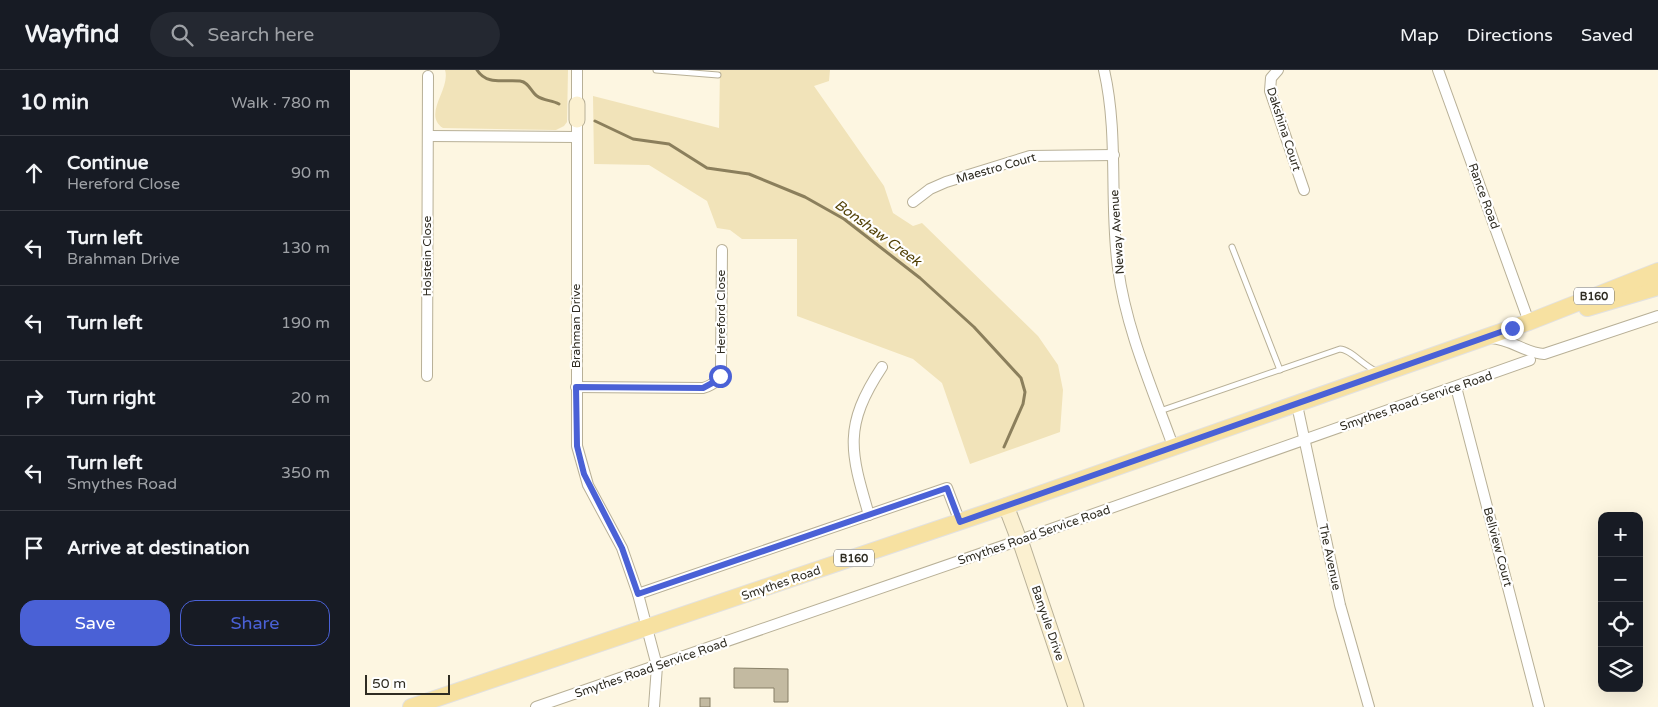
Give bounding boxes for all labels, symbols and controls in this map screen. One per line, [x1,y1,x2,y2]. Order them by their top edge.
search box [150,12,500,57]
text: Wayfind [25,20,120,49]
icon: search [168,21,196,49]
text: Search here [208,24,314,46]
text: Map [1400,24,1439,46]
text: Directions [1467,24,1553,46]
text: Saved [1581,24,1633,46]
street label: Dakshina Court [1264,85,1304,173]
text: 10 min [20,90,89,115]
text: Walk · 780 m [231,93,330,113]
street label: Maestro Court [955,150,1038,186]
text: Continue [67,152,149,174]
icon: ahead [20,159,48,187]
street label: Rance Road [1466,161,1502,231]
text: 90 m [291,163,330,183]
text: Hereford Close [67,174,180,194]
street label: Neway Avenue [1107,189,1127,275]
water label: Bonshaw Creek [831,196,926,271]
street label: Holstein Close [420,215,434,296]
text: Turn left [67,227,143,249]
icon: left [20,234,48,262]
text: 130 m [281,238,330,258]
text: Brahman Drive [67,249,180,269]
street label: Hereford Close [714,269,728,354]
street label: Brahman Drive [569,283,583,368]
road number: B160 [1574,288,1614,305]
icon: left [20,309,48,337]
text: Turn left [67,312,143,334]
text: 190 m [281,313,330,333]
route end [1501,317,1524,340]
route start [709,365,732,388]
street label: Smythes Road Service Road [1338,368,1494,434]
icon: right [20,384,48,412]
text: Turn right [67,387,155,409]
text: 20 m [291,388,330,408]
text: Turn left [67,452,143,474]
icon: left [20,459,48,487]
text: 350 m [281,463,330,483]
text: Smythes Road [67,474,177,494]
street label: Smythes Road Service Road [956,502,1112,568]
street label: Bellview Court [1481,506,1515,589]
map controls [1598,512,1643,692]
button: + [1598,512,1643,557]
street label: The Avenue [1316,523,1344,592]
icon: arrive [20,534,48,562]
text: Arrive at destination [67,537,250,559]
road number: B160 [834,549,874,566]
button: − [1598,557,1643,602]
street label: Smythes Road [740,563,822,603]
street label: Banyule Drive [1029,584,1067,663]
button: Save [20,600,170,646]
button: Share [180,600,330,646]
button: locate [1598,602,1643,647]
street label: Smythes Road Service Road [573,635,729,701]
button: layers [1598,647,1643,692]
scale bar [365,672,450,695]
text: 50 m [372,675,406,692]

